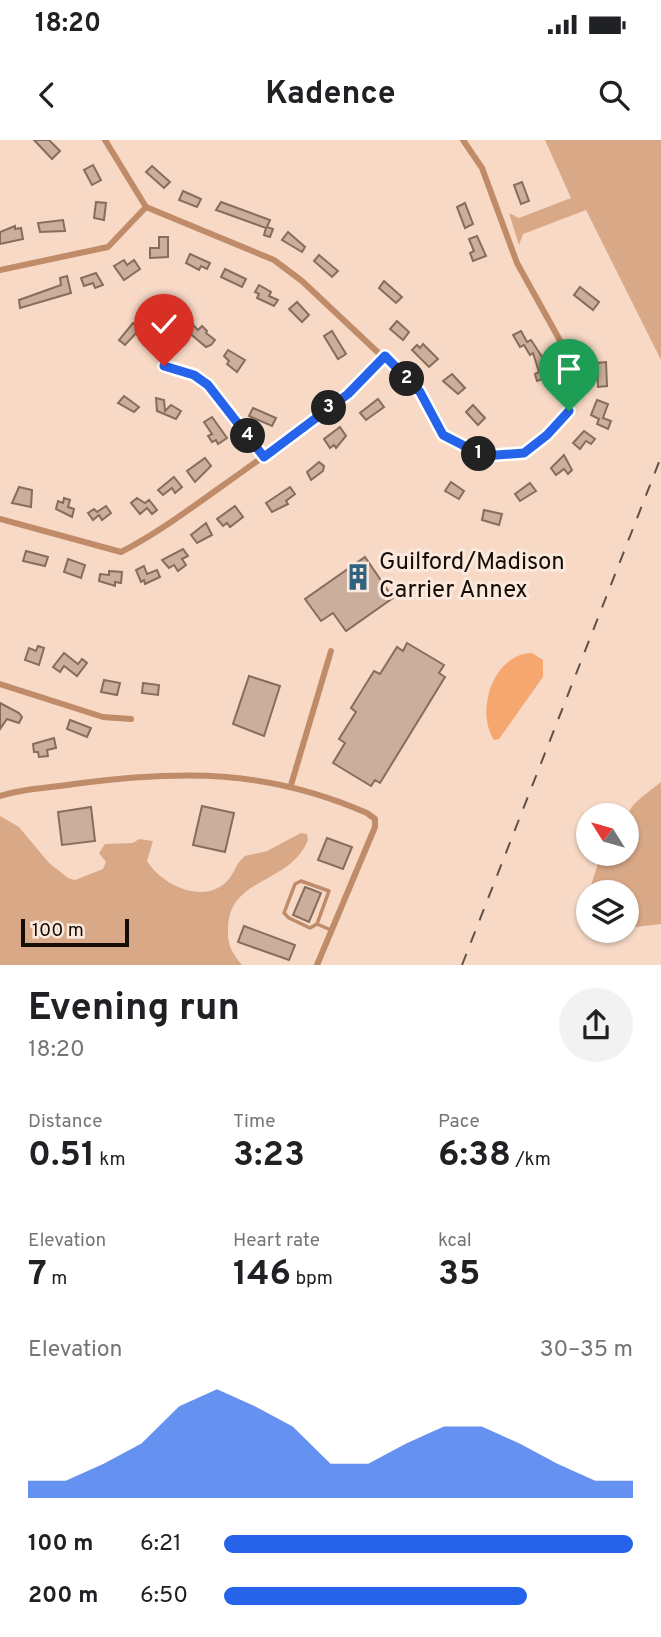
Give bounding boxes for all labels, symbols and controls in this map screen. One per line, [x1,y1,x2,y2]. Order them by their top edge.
text: 18:20 [35,8,101,41]
text: Kadence [265,75,396,115]
icon: back [28,76,66,114]
icon: search [595,76,633,114]
pin [134,294,194,366]
icon: check [145,305,183,343]
pin [539,339,599,411]
icon: arrive [550,350,588,388]
pin: 2 [390,362,424,396]
text: 2 [401,366,412,390]
pin: 3 [312,390,346,426]
text: 3 [323,395,334,419]
pin: 4 [230,418,266,454]
text: 4 [241,423,254,447]
pin: 1 [462,436,496,472]
text: 1 [475,441,482,465]
place label: Guilford/Madison Carrier Annex [379,548,565,606]
building icon: Guilford/Madison Carrier Annex [343,562,373,592]
north arrow [576,803,639,866]
map controls [576,803,639,943]
button: layers [576,880,639,943]
scale bar [21,916,130,948]
text: 100 m [32,919,84,943]
text: Evening run [28,985,240,1034]
button: share [559,988,633,1062]
text: 18:20 [28,1036,85,1065]
text: Distance [28,1110,103,1134]
text: Time [233,1110,276,1134]
text: Pace [438,1110,480,1134]
text: 0.51 [28,1134,95,1178]
text: 3:23 [233,1134,305,1178]
text: 6:38 [438,1134,511,1178]
text: km [95,1148,126,1172]
text: /km [511,1148,551,1172]
text: Elevation [28,1229,106,1253]
text: Heart rate [233,1229,320,1253]
text: kcal [438,1229,472,1253]
text: 7 [28,1253,47,1297]
text: 146 [233,1253,291,1297]
text: 35 [438,1253,480,1297]
text: m [47,1267,67,1291]
text: bpm [291,1267,333,1291]
text: Elevation [28,1336,123,1365]
text: 30–35 m [540,1336,633,1365]
text: 100 m [28,1530,93,1559]
text: 6:21 [140,1530,182,1559]
text: 200 m [28,1582,98,1611]
text: 6:50 [140,1582,188,1611]

